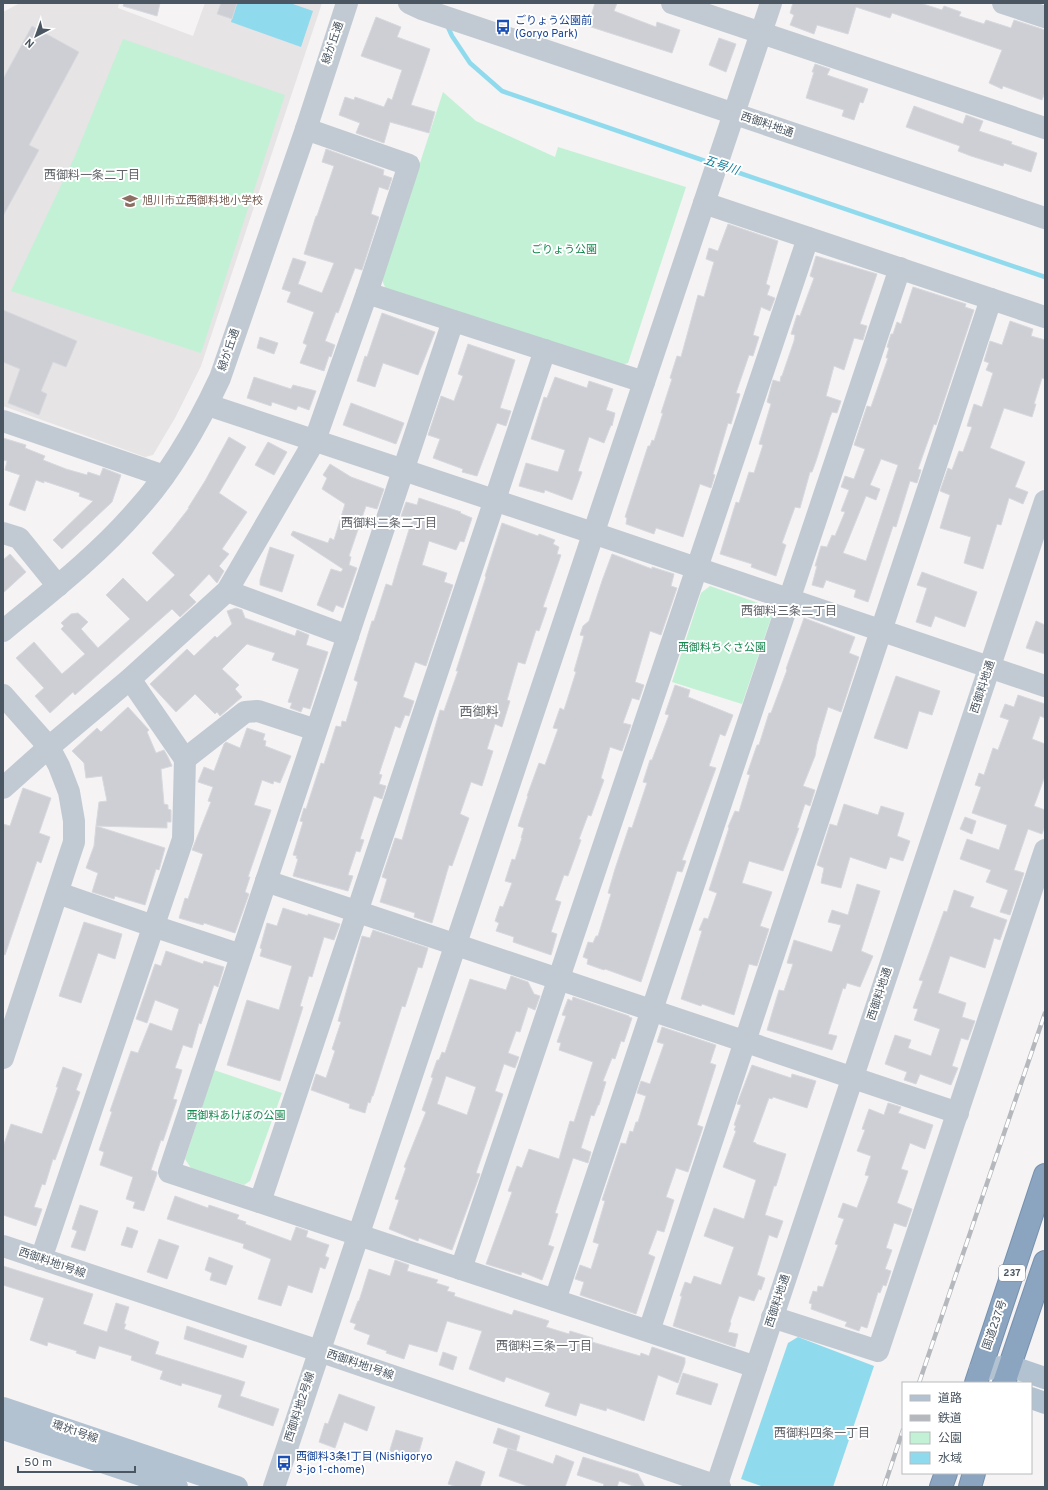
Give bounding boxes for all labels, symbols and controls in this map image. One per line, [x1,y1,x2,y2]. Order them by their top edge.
place label: ごりょう公園前 (Goryo Park) [515,14,592,41]
north arrow [16,16,56,56]
bus stop icon: ごりょう公園前 (Goryo Park) [494,18,512,36]
street label: 緑が丘通 [319,20,347,66]
text: N [23,35,38,51]
street label: 西御料地通 [739,109,795,141]
water label: 五号川 [701,153,743,180]
district label: 西御料一条二丁目 [44,168,140,184]
school or university icon: 旭川市立西御料地小学校 [121,192,139,210]
place label: 旭川市立西御料地小学校 [142,194,263,208]
park label: ごりょう公園 [531,243,597,257]
street label: 緑が丘通 [215,327,243,373]
district label: 西御料二条二丁目 [341,516,437,532]
district label: 西御料三条二丁目 [741,604,837,620]
park label: 西御料ちぐさ公園 [678,641,766,655]
street label: 西御料地通 [968,659,998,715]
district label: 西御料 [459,704,499,721]
street label: 西御料地通 [865,966,895,1022]
park label: 西御料あけぼの公園 [187,1109,286,1123]
street label: 西御料地1号線 [17,1245,87,1281]
road number: 237 [999,1265,1025,1281]
street label: 西御料地通 [763,1273,793,1329]
street label: 国道237号 [980,1298,1010,1352]
district label: 西御料三条一丁目 [496,1339,592,1355]
street label: 西御料地1号線 [325,1347,395,1383]
street label: 西御料地2号線 [282,1370,318,1444]
legend [902,1382,1032,1474]
text: 道路 [938,1391,962,1407]
text: 鉄道 [938,1411,962,1427]
street label: 環状1号線 [50,1418,100,1446]
district label: 西御料四条一丁目 [774,1426,870,1442]
text: 公園 [938,1431,962,1447]
scale bar [18,1448,135,1474]
place label: 西御料3条1丁目 (Nishigoryo 3-jo 1-chome) [296,1450,432,1477]
text: 水域 [938,1451,962,1467]
bus stop icon: 西御料3条1丁目 (Nishigoryo 3-jo 1-chome) [275,1454,293,1472]
text: 50 m [24,1455,52,1471]

